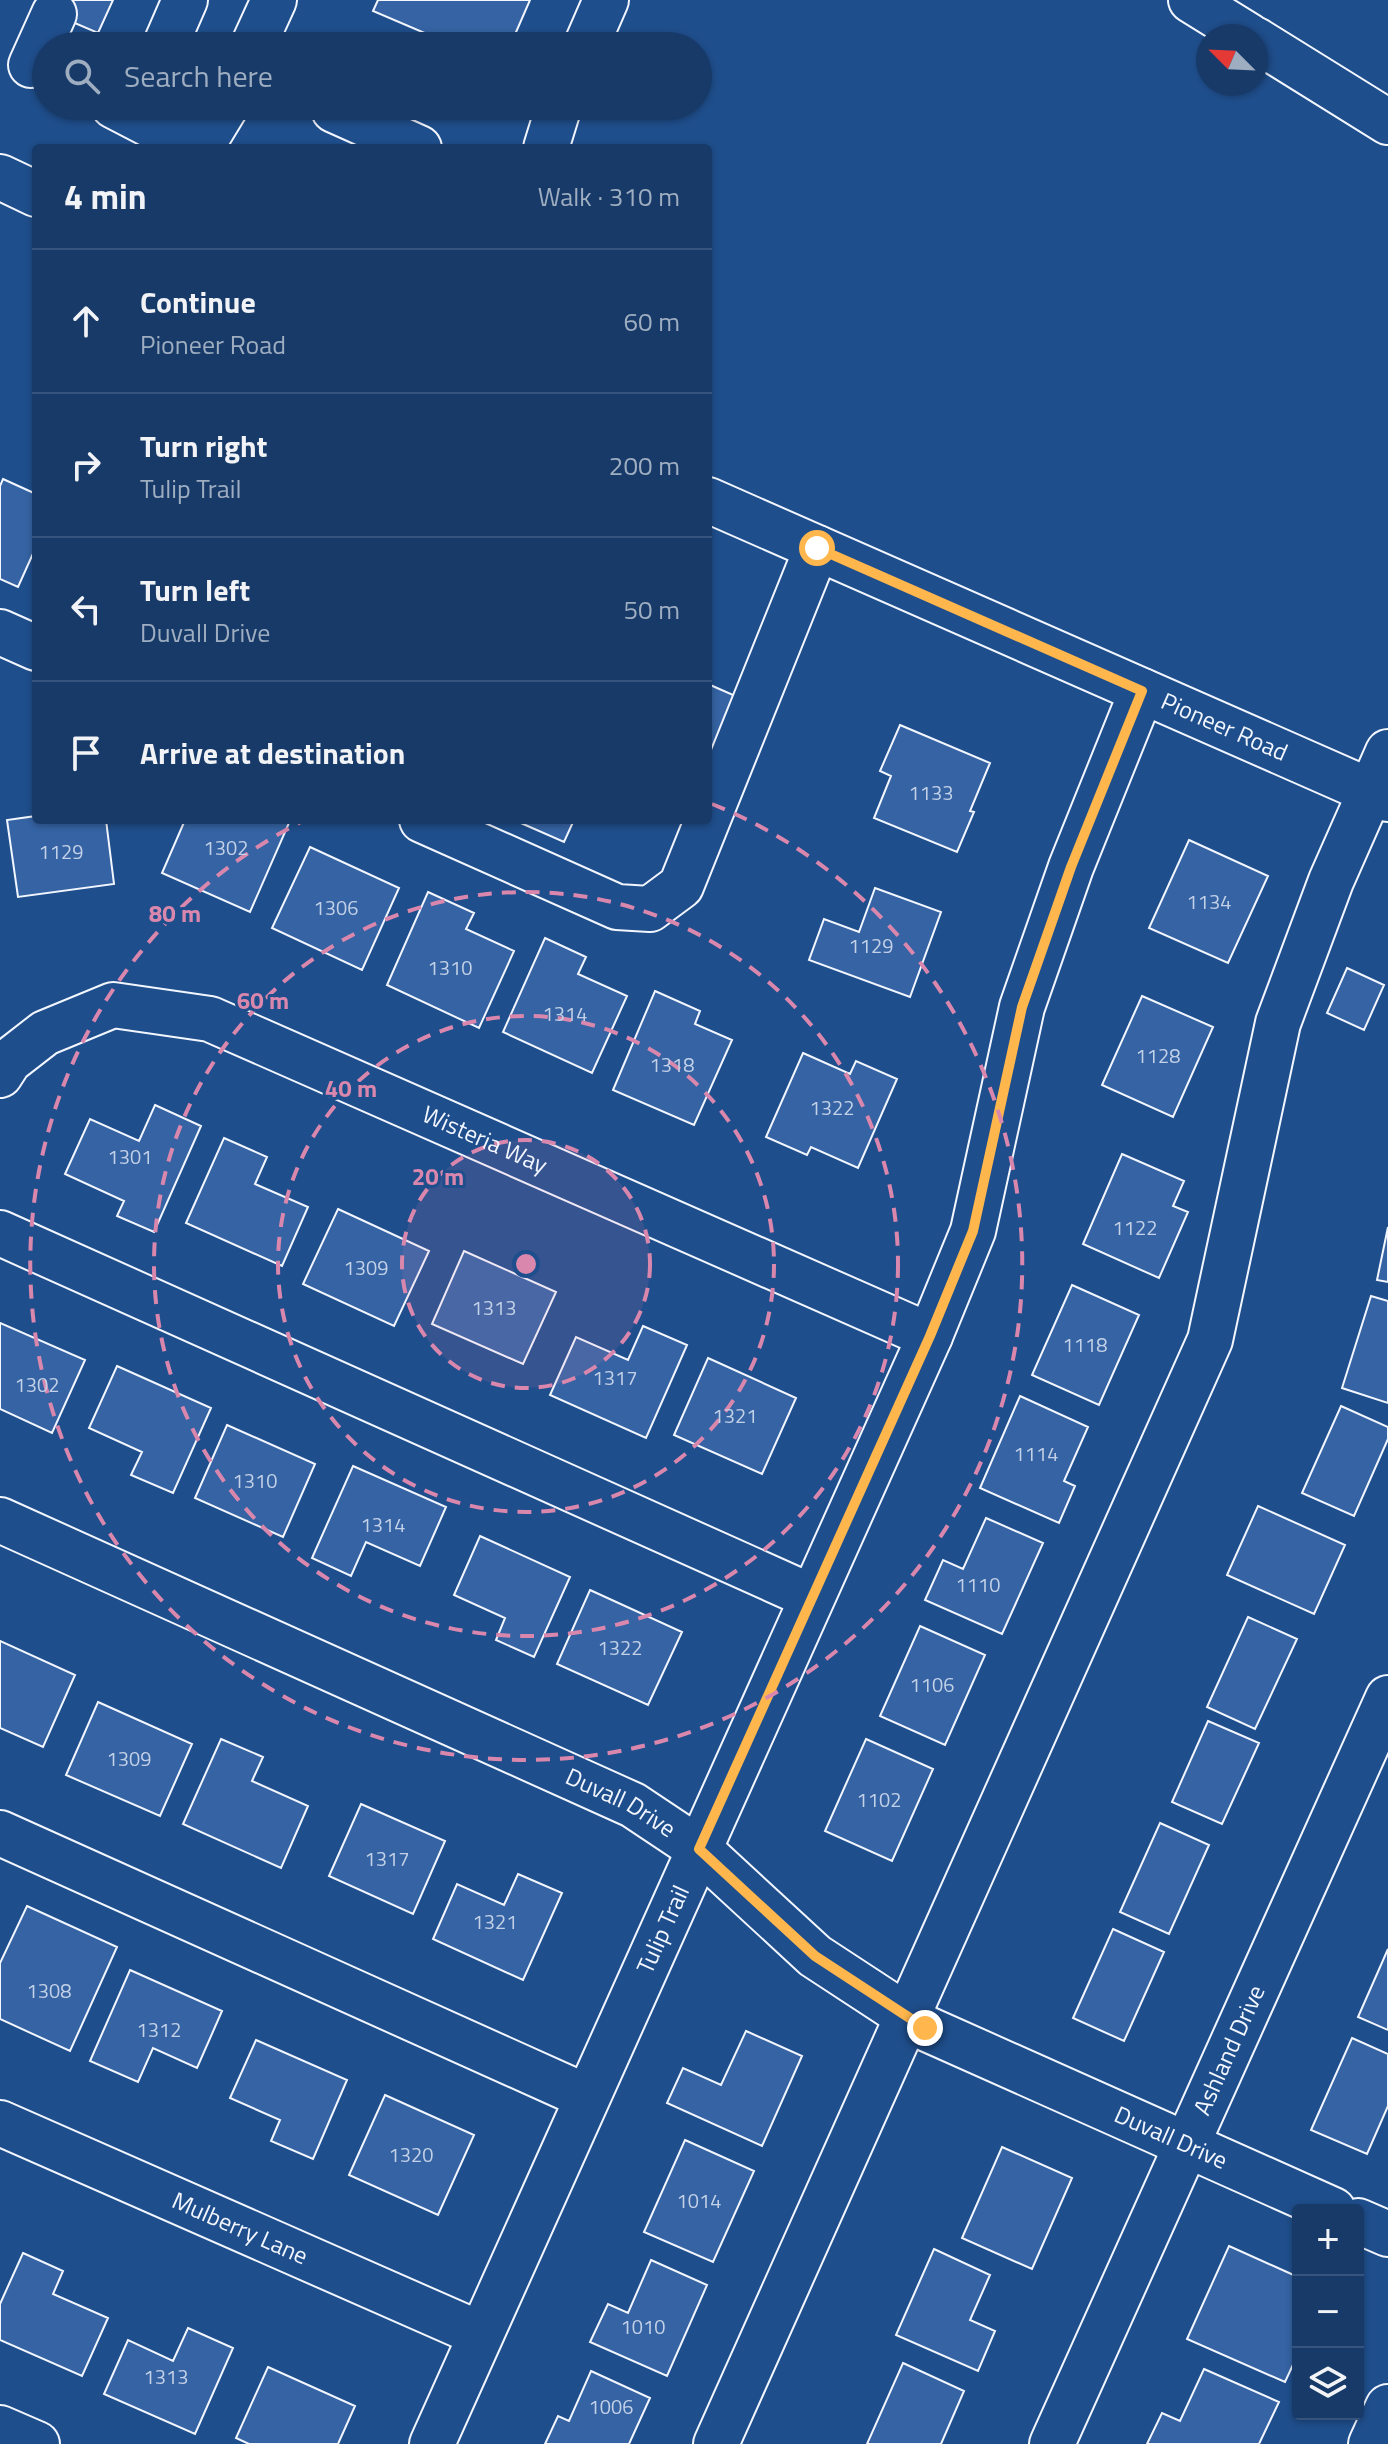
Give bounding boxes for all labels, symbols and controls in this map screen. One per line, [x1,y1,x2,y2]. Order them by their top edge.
north arrow [1196,24,1268,96]
search box [32,32,712,120]
text: Search here [124,53,273,99]
icon: search [60,54,104,98]
text: 4 min [64,170,147,222]
text: Walk · 310 m [538,177,680,216]
text: Continue [140,279,256,325]
icon: ahead [64,299,108,343]
text: 60 m [623,302,680,341]
text: Pioneer Road [140,325,286,364]
text: Turn right [140,423,268,469]
icon: right [64,443,108,487]
text: 200 m [609,446,680,485]
text: Tulip Trail [140,469,242,508]
route start [799,530,835,566]
text: Turn left [140,567,250,613]
icon: left [64,587,108,631]
text: 50 m [623,590,680,629]
text: Duvall Drive [140,613,271,652]
street label: Pioneer Road [1156,682,1294,770]
text: Arrive at destination [140,730,405,776]
icon: arrive [64,731,108,775]
house number: 1133 [909,777,953,808]
house number: 1302 [204,832,248,863]
house number: 1129 [39,836,83,867]
house number: 1134 [1187,886,1231,917]
house number: 1306 [314,892,358,923]
text: 80 m [149,895,201,931]
house number: 1129 [849,930,893,961]
house number: 1310 [428,952,472,983]
text: 60 m [237,982,289,1018]
house number: 1314 [543,998,587,1029]
house number: 1128 [1136,1040,1180,1071]
house number: 1318 [650,1049,694,1080]
text: 40 m [325,1070,377,1106]
house number: 1322 [810,1092,854,1123]
street label: Wisteria Way [417,1096,554,1183]
house number: 1301 [108,1141,152,1172]
text: 20 m [412,1158,464,1194]
house number: 1122 [1113,1212,1157,1243]
centre of rings [512,1250,540,1278]
house number: 1309 [344,1252,388,1283]
house number: 1313 [472,1292,516,1323]
house number: 1118 [1063,1329,1107,1360]
house number: 1317 [593,1362,637,1393]
house number: 1302 [15,1369,59,1400]
house number: 1321 [713,1400,757,1431]
house number: 1114 [1014,1438,1058,1469]
house number: 1310 [233,1465,277,1496]
house number: 1314 [361,1509,405,1540]
house number: 1110 [956,1569,1000,1600]
house number: 1322 [598,1632,642,1663]
house number: 1106 [910,1669,954,1700]
house number: 1309 [107,1743,151,1774]
street label: Duvall Drive [560,1758,684,1846]
house number: 1102 [857,1784,901,1815]
house number: 1317 [365,1843,409,1874]
street label: Tulip Trail [627,1879,698,1979]
house number: 1321 [473,1906,517,1937]
house number: 1308 [27,1975,71,2006]
street label: Ashland Drive [1183,1979,1274,2121]
route end [907,2010,943,2046]
house number: 1312 [137,2014,181,2045]
street label: Duvall Drive [1109,2096,1234,2178]
house number: 1320 [389,2139,433,2170]
street label: Mulberry Lane [167,2182,314,2273]
house number: 1014 [677,2185,721,2216]
map controls [1292,2204,1364,2420]
button: + [1292,2204,1364,2276]
button: − [1292,2276,1364,2348]
house number: 1010 [621,2311,665,2342]
button: layers [1292,2348,1364,2420]
house number: 1313 [144,2361,188,2392]
house number: 1006 [589,2391,633,2422]

